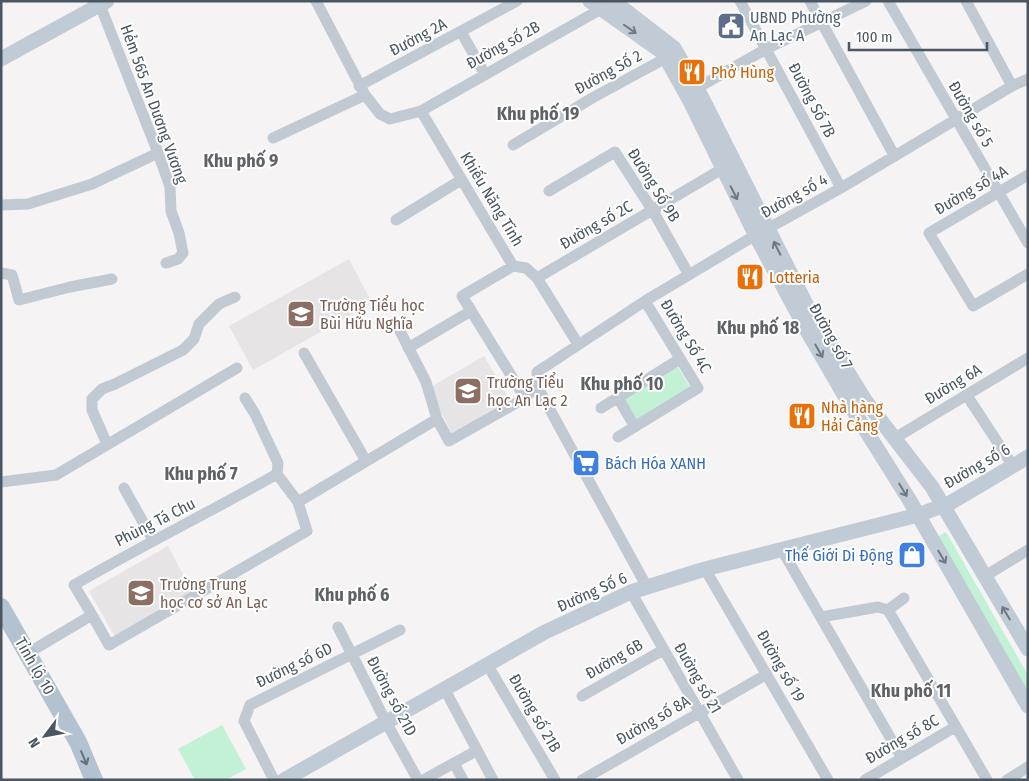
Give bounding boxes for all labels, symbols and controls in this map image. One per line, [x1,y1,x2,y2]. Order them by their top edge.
place label: UBND Phường An Lạc A [750,8,841,45]
public building icon: UBND Phường An Lạc A [716,11,746,41]
street label: Đường 2A [386,14,450,60]
street label: Đường số 2B [462,16,543,73]
scale bar [849,20,986,52]
street label: Hẻm 565 An Dương Vương [116,22,192,187]
one-way arrow [623,24,637,34]
text: 100 m [856,28,893,46]
street label: Đường Số 2 [571,45,645,98]
restaurant icon: Phở Hùng [677,57,707,87]
street label: Đường Số 7B [784,59,841,141]
place label: Phở Hùng [711,63,774,82]
street label: Đường số 5 [945,77,998,150]
district label: Khu phố 19 [497,102,579,125]
street label: Đường Số 9B [624,144,685,225]
street label: Khiếu Năng Tĩnh [456,148,528,250]
district label: Khu phố 9 [204,149,278,172]
street label: Đường số 4A [930,160,1012,219]
street label: Đường số 4 [757,169,831,222]
one-way arrow [730,185,739,200]
street label: Đường số 2C [556,196,636,253]
one-way arrow [772,241,782,256]
restaurant icon: Lotteria [735,262,765,292]
place label: Lotteria [769,268,820,287]
place label: Trường Tiểu học Bùi Hữu Nghĩa [320,295,425,333]
street label: Đường Số 4C [657,295,716,376]
school or university icon: Trường Tiểu học Bùi Hữu Nghĩa [286,299,316,329]
street label: Đường số 7 [805,299,858,372]
district label: Khu phố 18 [717,316,800,339]
one-way arrow [814,344,824,359]
street label: Đường 6A [921,359,985,408]
place label: Trường Tiểu học An Lạc 2 [487,372,568,410]
district label: Khu phố 10 [581,372,664,395]
school or university icon: Trường Tiểu học An Lạc 2 [453,376,483,406]
place label: Nhà hàng Hải Cảng [821,398,883,435]
restaurant icon: Nhà hàng Hải Cảng [787,401,817,431]
street label: Đường số 6 [940,439,1014,493]
supermarket icon: Bách Hóa XANH [571,448,601,478]
place label: Bách Hóa XANH [605,454,706,473]
district label: Khu phố 7 [164,462,238,485]
one-way arrow [899,483,909,497]
street label: Phùng Tá Chu [112,494,198,550]
shop icon: Thế Giới Di Động [897,540,927,570]
place label: Thế Giới Di Động [785,545,893,565]
one-way arrow [937,549,947,564]
street label: Đường Số 6 [554,567,630,616]
place label: Trường Trung học cơ sở An Lạc [160,575,268,612]
school or university icon: Trường Trung học cơ sở An Lạc [126,578,156,608]
district label: Khu phố 6 [315,583,389,606]
one-way arrow [1001,606,1011,620]
street label: Đường số 19 [753,626,810,705]
street label: Tỉnh lộ 10 [11,634,59,698]
street label: Đường 6B [582,635,646,683]
street label: Đường số 6D [252,637,335,692]
street label: Đường số 21 [670,639,727,717]
street label: Đường số 21D [363,652,422,739]
street label: Đường số 21B [505,670,566,756]
district label: Khu phố 11 [871,679,951,702]
street label: Đường số 8A [612,690,694,749]
street label: Đường số 8C [861,710,942,768]
north arrow [20,711,70,761]
text: N [25,735,44,751]
one-way arrow [80,750,90,765]

